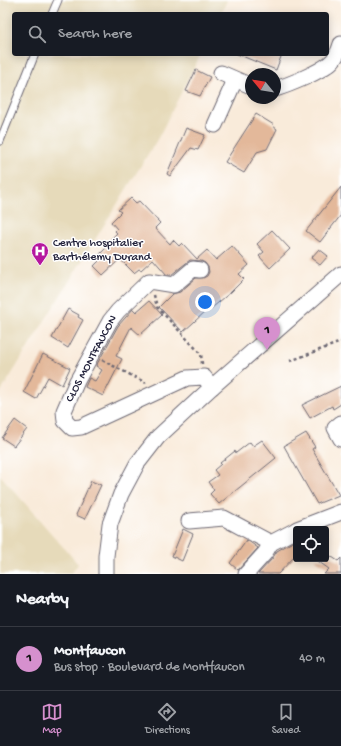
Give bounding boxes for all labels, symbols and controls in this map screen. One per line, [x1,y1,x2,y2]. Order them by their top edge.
search box [12,12,329,56]
icon: search [26,23,48,45]
text: Search here [58,25,132,43]
north arrow [245,68,281,104]
place label: Centre hospitalier Barthélemy Durand [52,237,152,265]
hospital icon: Centre hospitalier Barthélemy Durand [30,241,50,266]
your location [195,292,215,312]
street label: CLOS MONTFAUCON [63,313,121,405]
pin: 1 [254,317,280,350]
map controls [293,526,329,562]
button: locate [293,526,329,562]
text: Nearby [16,590,69,610]
text: Montfaucon [54,642,125,660]
text: 1 [26,651,32,666]
text: 40 m [299,651,325,666]
text: Bus stop · Boulevard de Montfaucon [54,660,245,675]
tab: Map [41,701,63,737]
tab: Directions [145,701,190,737]
tab: Saved [272,701,300,737]

